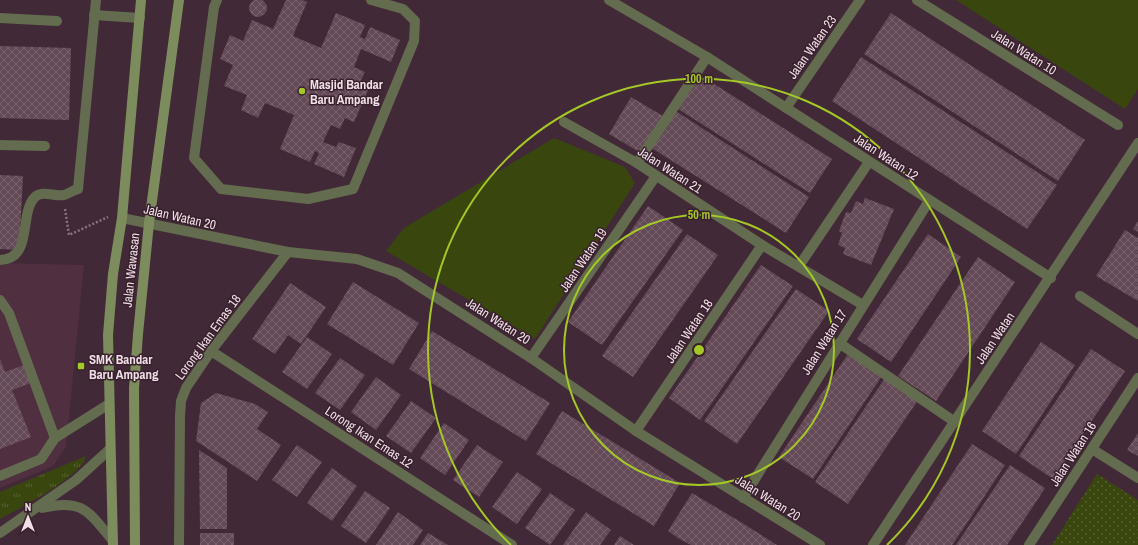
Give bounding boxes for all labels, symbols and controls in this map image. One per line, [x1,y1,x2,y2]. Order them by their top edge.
street label: Jalan Watan 23 [784,12,840,82]
street label: Jalan Watan 10 [988,25,1060,79]
text: 100 m [685,71,713,87]
place label: Masjid Bandar Baru Ampang [310,76,384,108]
marker: Masjid Bandar Baru Ampang [297,86,307,96]
street label: Jalan Watan 12 [850,130,922,184]
street label: Jalan Watan 21 [634,143,706,197]
street label: Jalan Watan 20 [142,200,218,234]
text: 50 m [688,207,710,223]
street label: Jalan Watan 19 [555,225,611,295]
street label: Jalan Wawasan [119,232,143,308]
street label: Lorong Ikan Emas 18 [171,291,245,383]
street label: Jalan Watan 20 [462,294,534,348]
street label: Jalan Watan 18 [661,296,717,366]
street label: Jalan Watan 17 [797,306,851,378]
street label: Jalan Watan [971,309,1019,367]
centre of rings [692,343,706,357]
place label: SMK Bandar Baru Ampang [89,351,159,383]
marker: SMK Bandar Baru Ampang [76,361,86,371]
street label: Lorong Ikan Emas 12 [322,402,416,472]
street label: Jalan Watan 16 [1046,418,1100,490]
street label: Jalan Watan 20 [732,471,804,525]
north arrow [8,497,48,537]
text: N [25,500,31,514]

